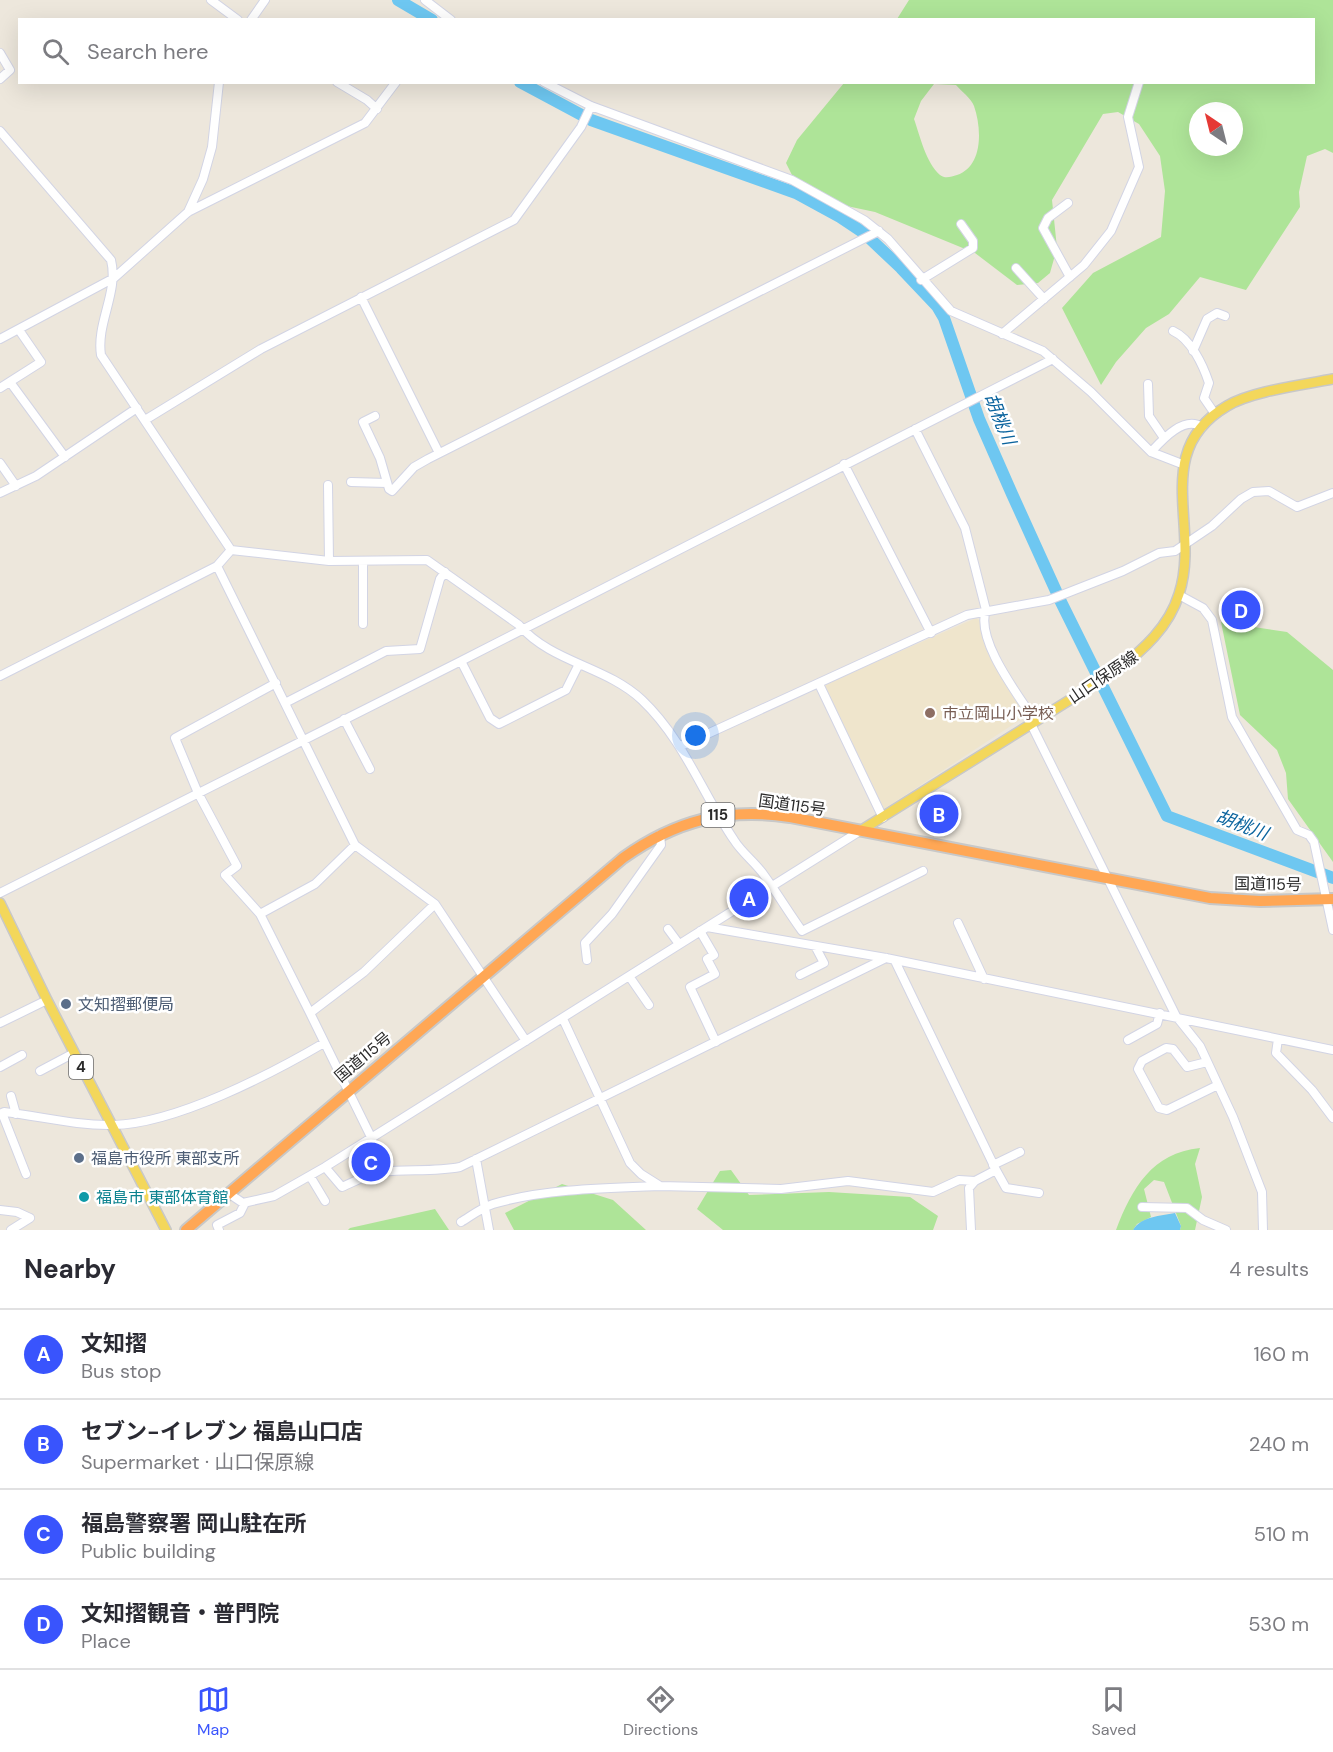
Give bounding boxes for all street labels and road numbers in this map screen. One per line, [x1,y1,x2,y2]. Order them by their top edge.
street label: 山口保原線 [1064,646,1142,708]
street label: 国道115号 [757,790,827,820]
road number: 115 [702,803,734,827]
street label: 国道115号 [1234,873,1302,895]
street label: 国道115号 [330,1027,396,1087]
road number: 4 [69,1055,93,1079]

